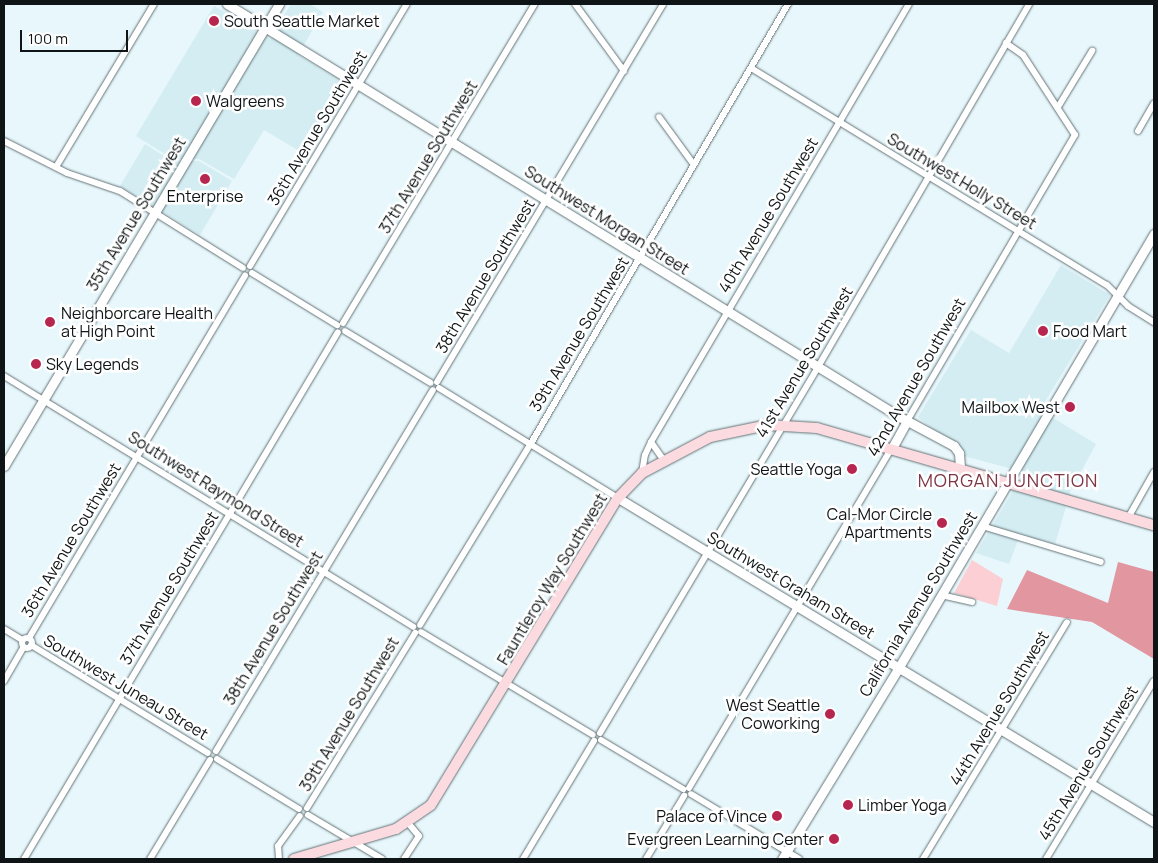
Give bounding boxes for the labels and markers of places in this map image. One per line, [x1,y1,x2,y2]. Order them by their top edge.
place label: South Seattle Market [224,11,380,31]
marker: South Seattle Market [208,15,220,27]
place label: Walgreens [206,91,284,111]
marker: Walgreens [190,95,202,107]
marker: Enterprise [199,173,211,185]
place label: Enterprise [167,186,243,206]
place label: Neighborcare Health at High Point [61,303,213,341]
marker: Neighborcare Health at High Point [43,315,57,329]
place label: Food Mart [1053,321,1127,341]
marker: Food Mart [1037,325,1049,337]
place label: Sky Legends [46,354,139,374]
marker: Sky Legends [30,358,42,370]
place label: Mailbox West [962,397,1060,417]
marker: Mailbox West [1064,401,1076,413]
place label: Seattle Yoga [750,459,842,479]
marker: Seattle Yoga [846,463,858,475]
place label: Cal-Mor Circle Apartments [827,504,932,542]
marker: Cal-Mor Circle Apartments [936,517,948,529]
place label: West Seattle Coworking [726,695,820,733]
marker: West Seattle Coworking [824,708,836,720]
place label: Limber Yoga [858,795,947,815]
marker: Limber Yoga [842,799,854,811]
place label: Palace of Vince [656,806,767,826]
marker: Palace of Vince [771,810,783,822]
place label: Evergreen Learning Center [627,829,824,849]
marker: Evergreen Learning Center [828,833,840,845]

